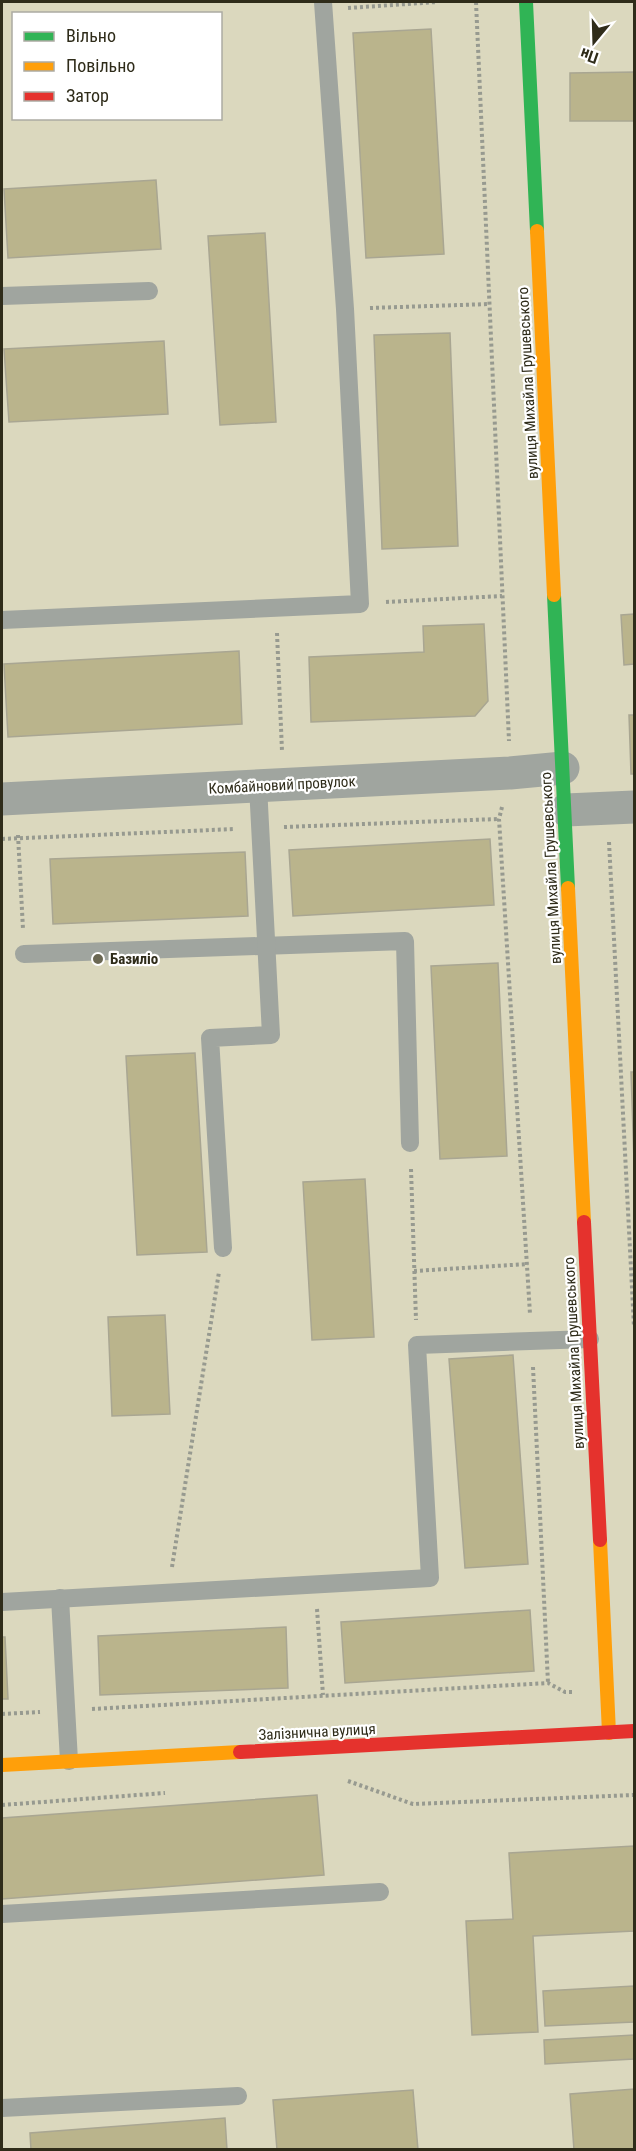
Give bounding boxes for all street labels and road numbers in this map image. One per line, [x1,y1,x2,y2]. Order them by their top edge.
street label: вулиця Михайла Грушевського [514,287,542,479]
street label: Комбайновий провулок [208,772,356,798]
street label: вулиця Михайла Грушевського [537,772,565,964]
street label: вулиця Михайла Грушевського [560,1257,588,1449]
street label: Залізнична вулиця [258,1720,376,1744]

